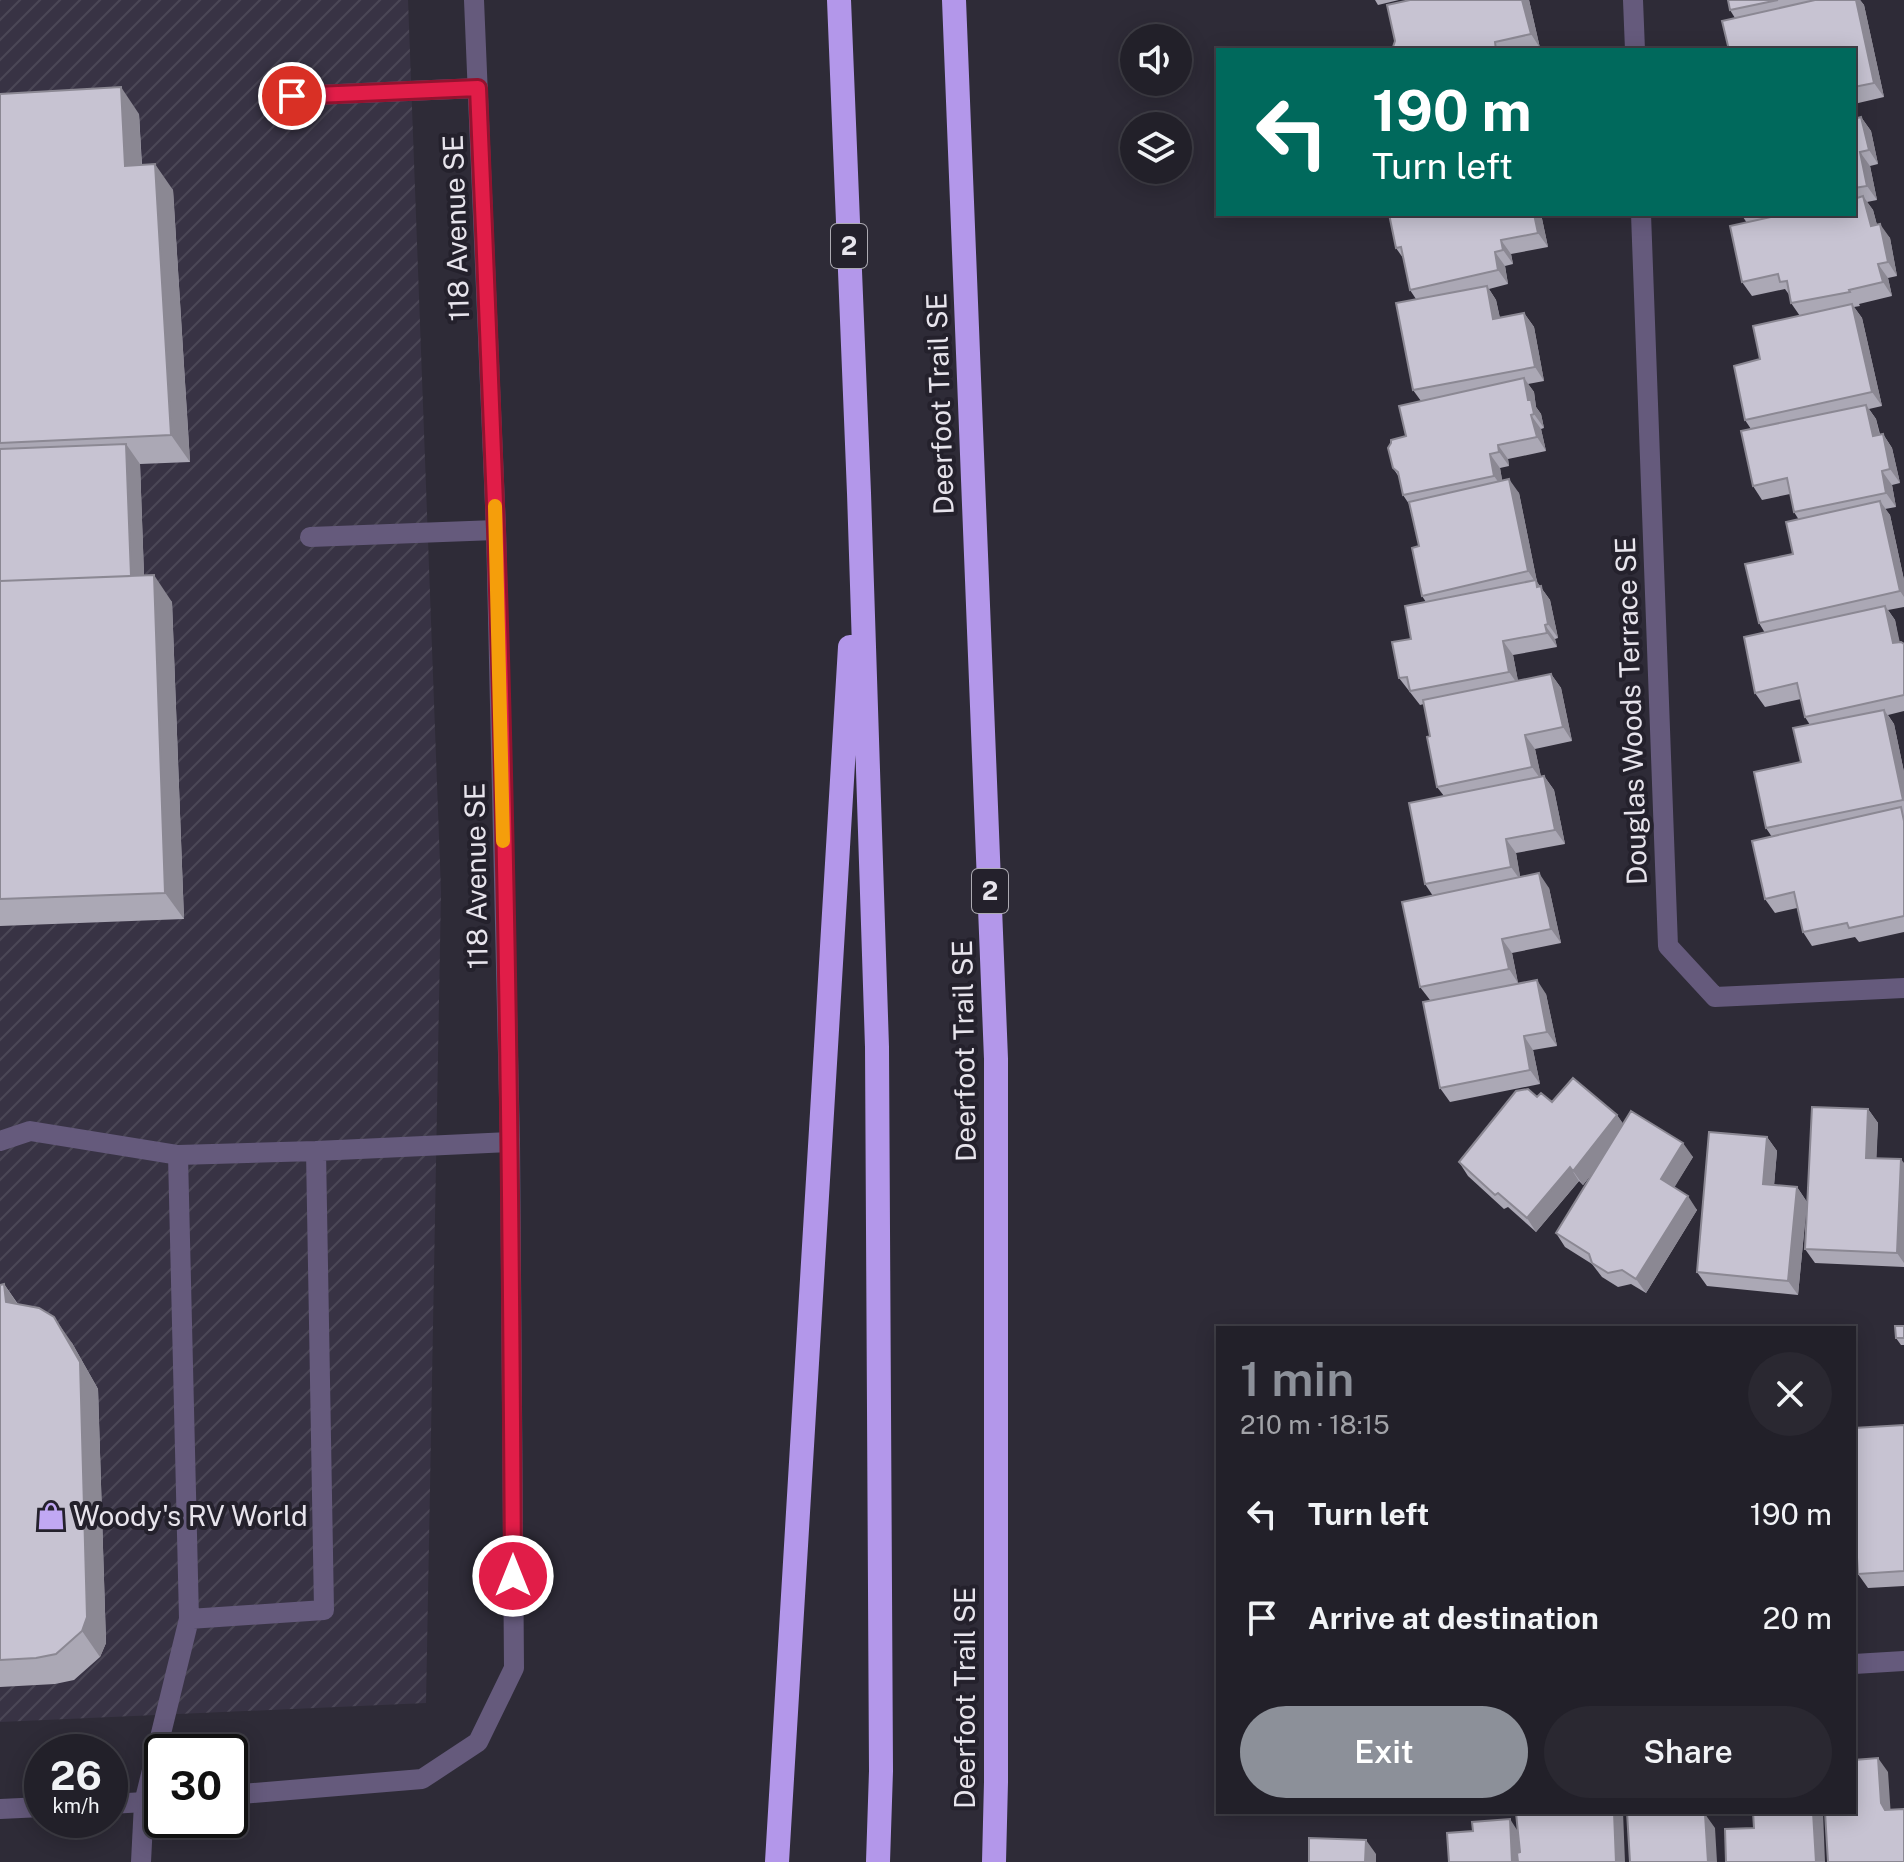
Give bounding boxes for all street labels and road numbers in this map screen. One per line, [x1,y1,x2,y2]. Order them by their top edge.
street label: 118 Avenue SE [436,134,475,322]
road number: 2 [831,224,867,268]
street label: Deerfoot Trail SE [919,292,960,516]
street label: Douglas Woods Terrace SE [1608,536,1653,886]
street label: 118 Avenue SE [457,782,494,970]
road number: 2 [972,869,1008,913]
street label: Deerfoot Trail SE [945,940,982,1162]
street label: Deerfoot Trail SE [948,1587,981,1809]

